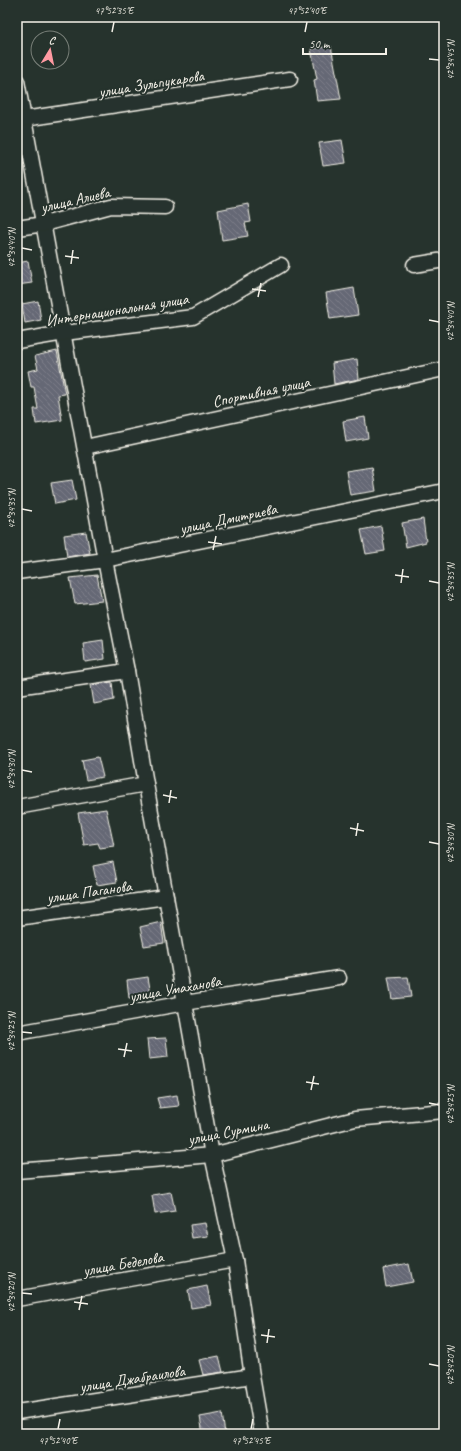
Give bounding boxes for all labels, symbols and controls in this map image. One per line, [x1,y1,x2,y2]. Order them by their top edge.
text: 47°52'35"E [95,4,135,17]
text: 47°52'40"E [288,4,328,17]
north arrow [30,30,70,70]
scale bar [303,30,386,56]
text: С [48,33,57,48]
text: 50 m [309,36,331,52]
text: 42°34'45"N [444,38,457,80]
street label: улица Зульпукарова [96,66,207,102]
street label: улица Алиева [38,182,113,218]
text: 42°34'40"N [5,226,18,268]
street label: Интернациональная улица [45,289,191,331]
text: 42°34'40"N [444,300,457,342]
street label: Спортивная улица [211,372,313,412]
text: 42°34'35"N [5,487,18,529]
street label: улица Дмитриева [177,499,280,539]
text: 42°34'35"N [444,561,457,603]
text: 42°34'30"N [5,748,18,790]
text: 42°34'30"N [444,822,457,864]
street label: улица Паганова [44,876,134,908]
street label: улица Умаханова [127,971,224,1007]
text: 42°34'25"N [5,1010,18,1052]
text: 42°34'25"N [444,1083,457,1125]
street label: улица Сурмина [185,1114,272,1150]
street label: улица Беделова [80,1247,166,1281]
text: 42°34'20"N [5,1271,18,1313]
text: 42°34'20"N [444,1344,457,1386]
street label: улица Джабраилова [77,1361,188,1397]
text: 47°52'40"E [39,1434,79,1447]
text: 47°52'45"E [232,1434,272,1447]

